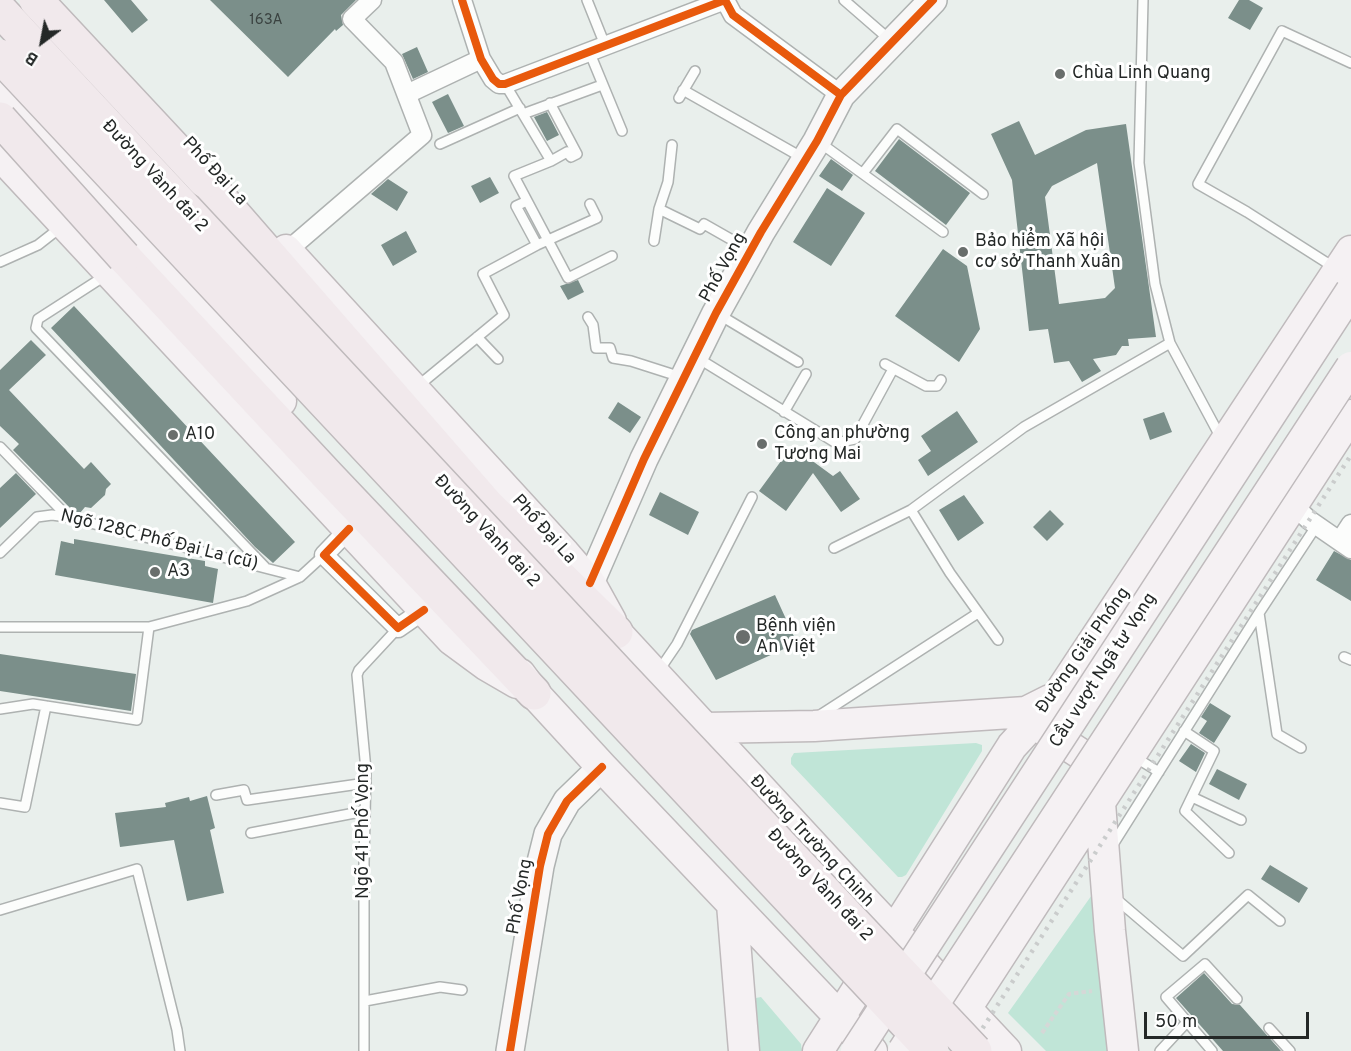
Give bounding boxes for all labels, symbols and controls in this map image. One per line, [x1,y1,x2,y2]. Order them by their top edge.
north arrow [12,12,72,72]
house number: 163A [249,12,283,30]
text: B [22,46,42,69]
place label: Chùa Linh Quang [1072,63,1211,85]
marker: Chùa Linh Quang [1053,67,1067,81]
street label: Đường Vành đai 2 [96,116,212,238]
street label: Phố Đại La [177,133,251,211]
street label: Phố Vọng [696,229,752,307]
place label: Bảo hiểm Xã hội cơ sở Thanh Xuân [975,231,1121,274]
marker: Bảo hiểm Xã hội cơ sở Thanh Xuân [956,245,970,259]
place label: Công an phường Tương Mai [774,423,910,466]
place label: A10 [185,424,215,446]
marker: A10 [166,428,180,442]
marker: Công an phường Tương Mai [755,437,769,451]
street label: Đường Vành đai 2 [428,471,544,593]
street label: Phố Đại La [506,491,580,569]
street label: Ngõ 128C Phố Đại La (cũ) [58,506,260,576]
place label: A3 [167,561,190,583]
marker: A3 [148,565,162,579]
street label: Đường Giải Phóng [1032,584,1136,718]
street label: Cầu vượt Ngã tư Vọng [1046,590,1162,752]
place label: Bệnh viện An Việt [756,616,836,658]
marker: Bệnh viện An Việt [734,628,752,646]
street label: Ngõ 41 Phố Vọng [353,763,375,899]
street label: Đường Trường Chinh [744,771,878,913]
street label: Đường Vành đai 2 [761,825,877,947]
street label: Phố Vọng [504,857,538,937]
scale bar [1147,1000,1312,1038]
text: 50 m [1155,1011,1197,1034]

